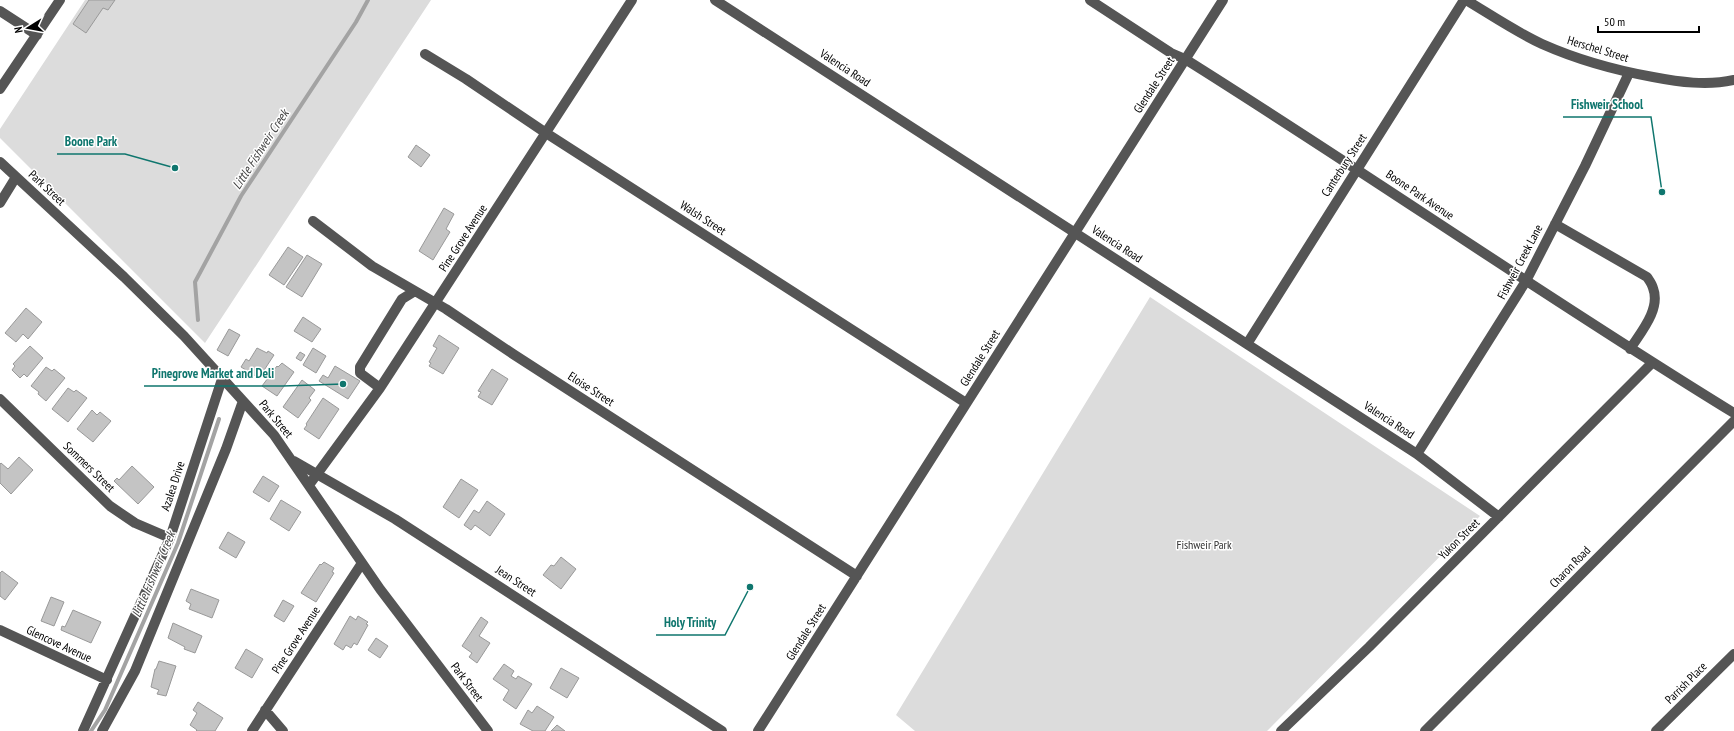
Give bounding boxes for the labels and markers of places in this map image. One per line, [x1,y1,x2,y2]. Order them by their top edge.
callout: Fishweir School [1563,92,1651,117]
callout: Boone Park [57,129,125,154]
callout: Pinegrove Market and Deli [144,361,283,386]
callout: Holy Trinity [656,610,725,635]

